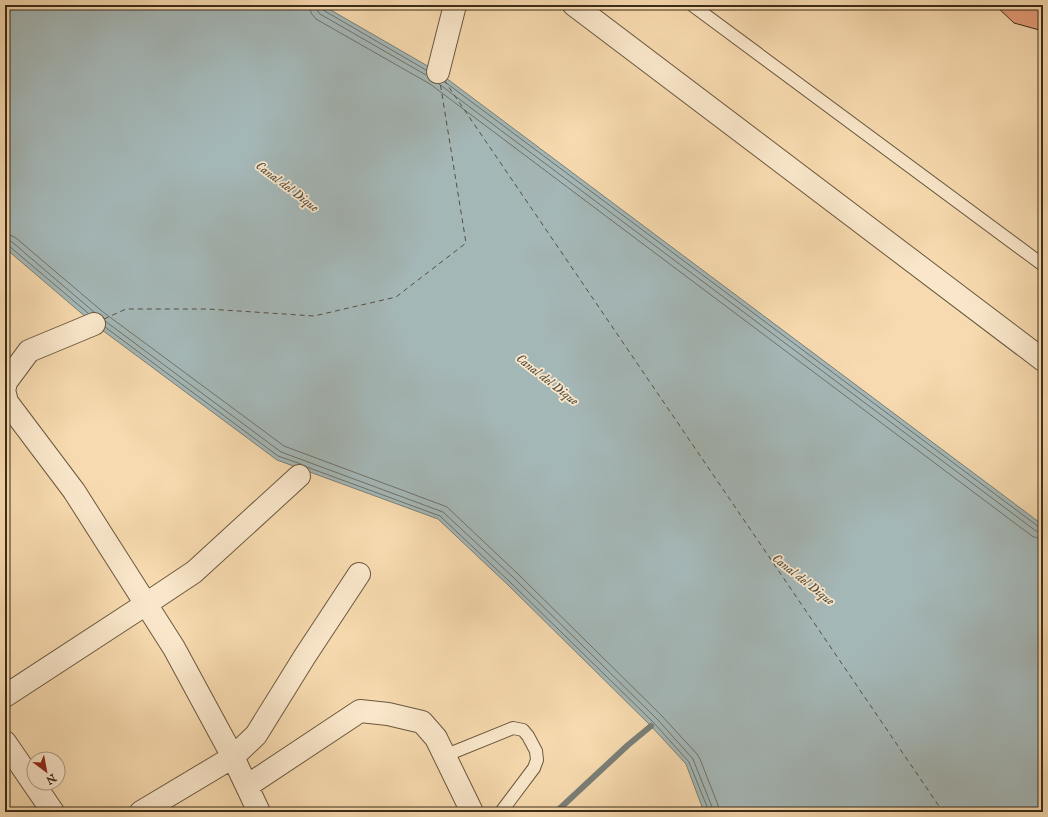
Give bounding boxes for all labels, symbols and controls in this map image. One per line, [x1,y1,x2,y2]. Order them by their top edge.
water label: Canal del Dique [252,158,323,217]
water label: Canal del Dique [512,350,582,410]
water label: Canal del Dique [768,550,838,610]
north arrow [26,751,66,791]
text: N [43,770,59,787]

